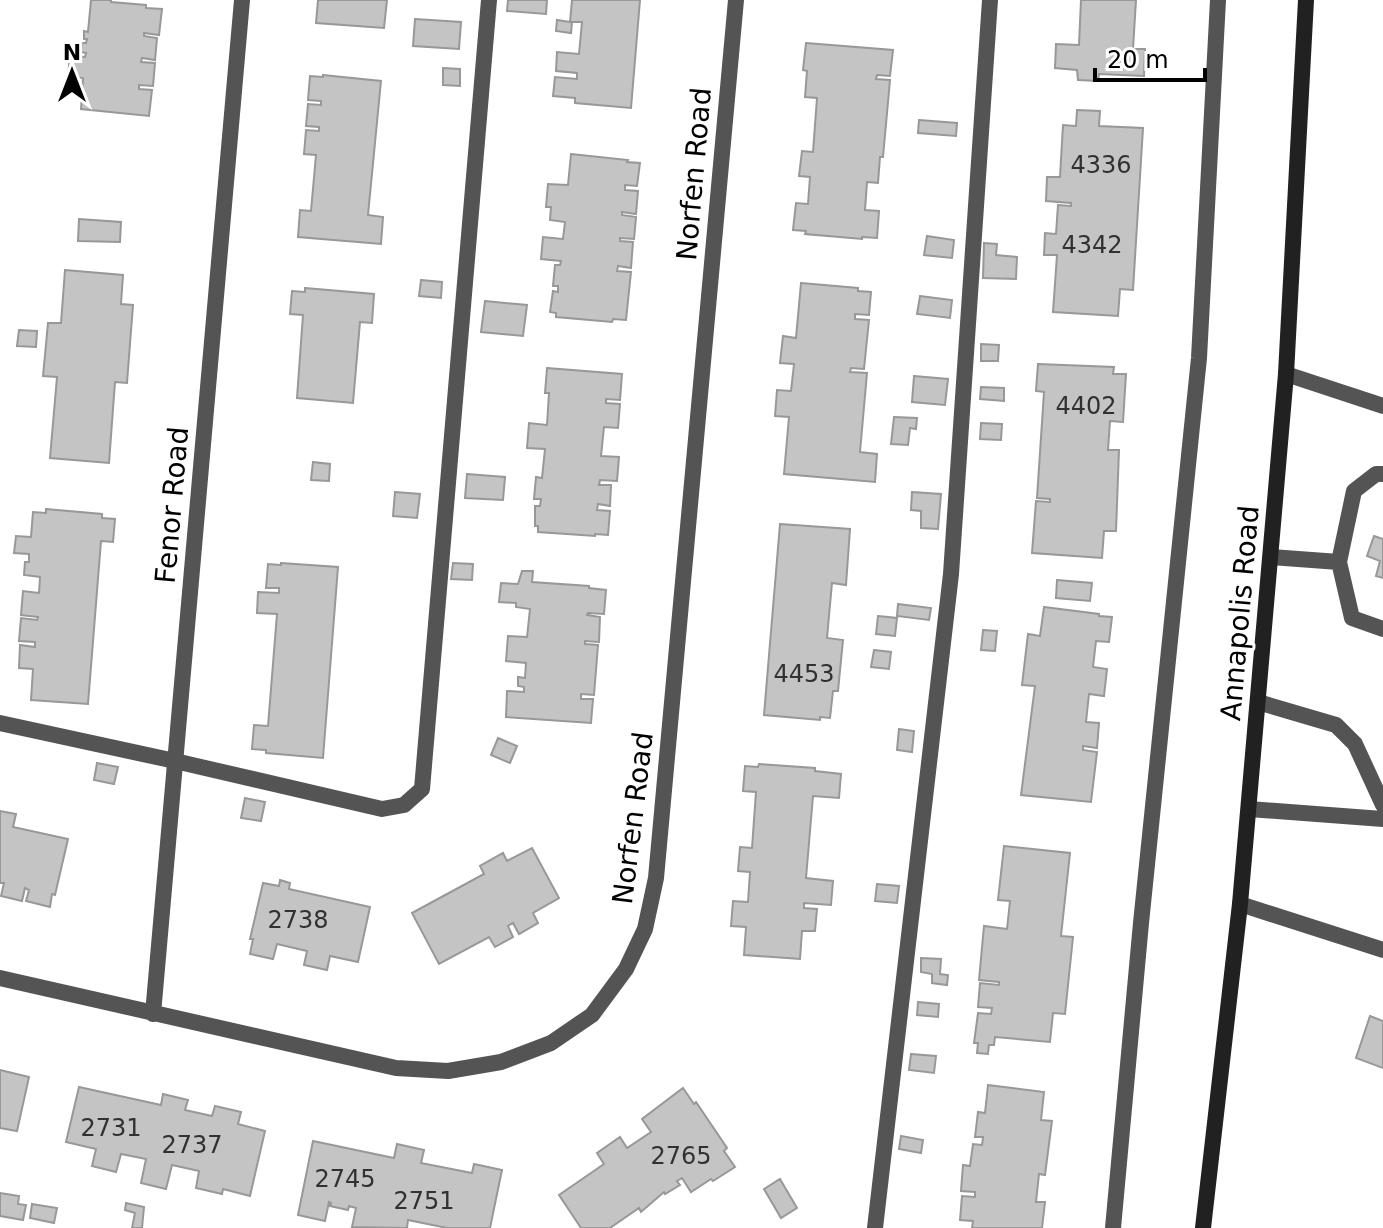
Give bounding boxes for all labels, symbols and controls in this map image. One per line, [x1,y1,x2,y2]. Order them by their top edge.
north arrow [32,32,112,112]
scale bar [1095,32,1205,82]
text: N [63,40,81,65]
text: 20 m [1107,46,1169,74]
street label: Norfen Road [670,86,718,262]
house number: 4336 [1070,151,1132,179]
house number: 4342 [1061,231,1123,259]
house number: 4402 [1055,392,1117,420]
street label: Fenor Road [149,425,195,585]
street label: Annapolis Road [1214,504,1266,722]
house number: 4453 [773,660,835,688]
street label: Norfen Road [606,730,660,906]
house number: 2738 [267,906,329,934]
house number: 2731 [80,1114,142,1142]
house number: 2737 [161,1131,223,1159]
house number: 2765 [650,1142,712,1170]
house number: 2745 [314,1165,376,1193]
house number: 2751 [393,1187,455,1215]

